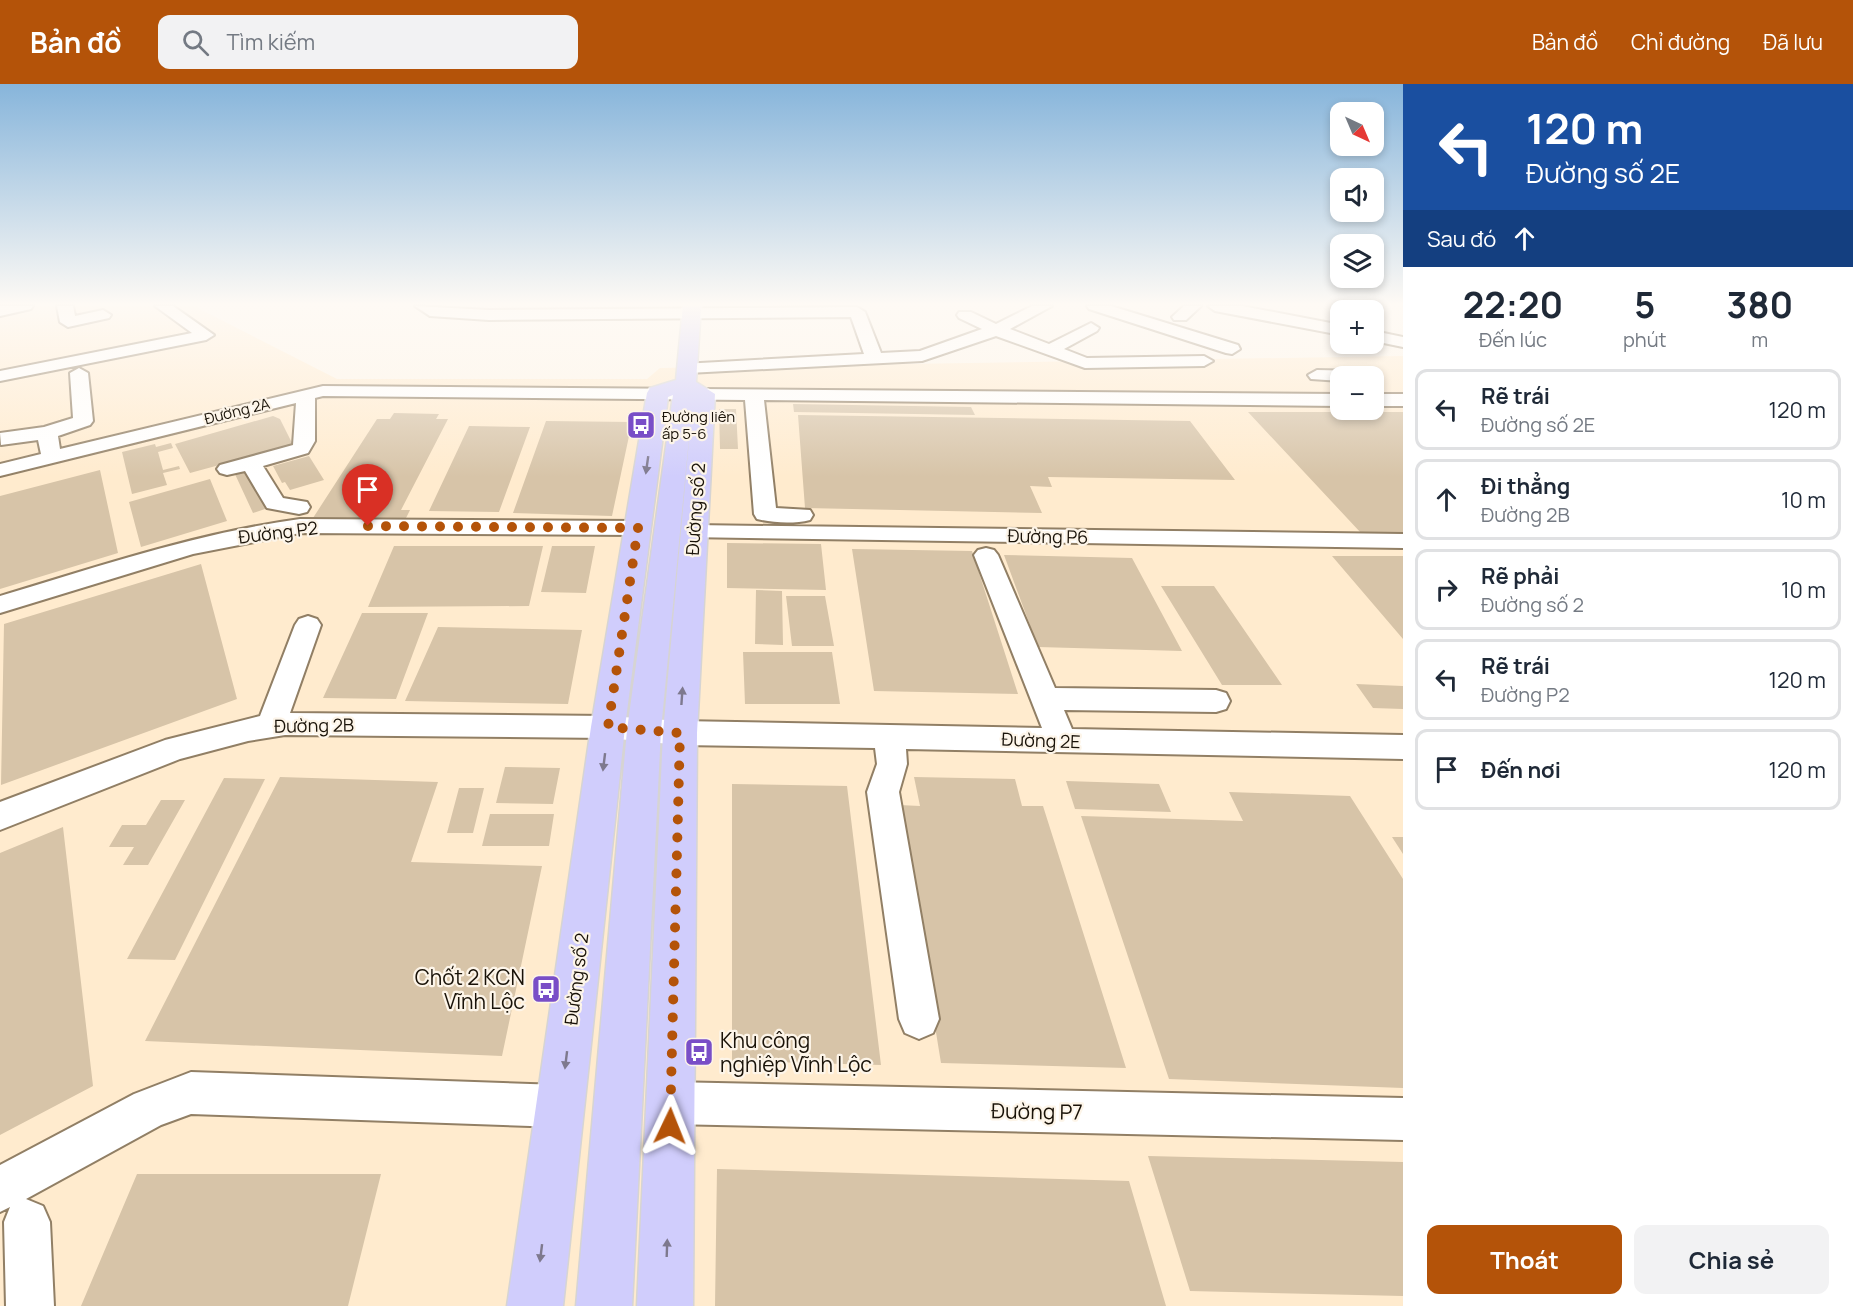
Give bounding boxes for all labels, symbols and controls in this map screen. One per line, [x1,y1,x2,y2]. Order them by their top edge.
search box [158,15,578,69]
text: Bản đồ [30,23,122,61]
icon: search [179,26,212,59]
text: Tìm kiếm [227,27,315,57]
text: Bản đồ [1532,28,1598,56]
text: Chỉ đường [1631,28,1730,56]
text: Đã lưu [1763,28,1823,56]
text: 120 m [1526,99,1643,157]
north arrow [1330,102,1384,156]
map controls [1330,102,1384,420]
icon: left [1427,108,1505,186]
text: Đường số 2E [1526,154,1680,191]
button: sound [1330,168,1384,222]
icon: ahead [1508,222,1541,255]
text: Sau đó [1427,224,1496,254]
button: layers [1330,234,1384,288]
text: 22:20 [1463,280,1563,329]
text: 5 [1634,280,1655,329]
text: 380 [1726,280,1793,329]
button: + [1330,300,1384,354]
text: Đến lúc [1479,326,1547,353]
text: phút [1623,326,1667,353]
text: m [1751,326,1768,353]
button: − [1330,366,1384,420]
text: Rẽ trái [1481,381,1550,411]
street label: Đường 2A [202,393,272,429]
icon: left [1430,393,1463,426]
text: 120 m [1768,395,1826,425]
place label: Đường liên ấp 5-6 [662,406,735,444]
bus stop icon: Đường liên ấp 5-6 [625,409,657,441]
text: Đường số 2E [1481,411,1595,438]
one-way arrow [643,456,652,475]
street label: Đường số 2 [680,462,710,556]
pin [342,464,393,526]
text: Đi thẳng [1481,471,1570,501]
icon: arrive [351,473,384,506]
icon: ahead [1430,483,1463,516]
text: 10 m [1781,485,1826,515]
text: Đường 2B [1481,501,1570,528]
street label: Đường P2 [237,515,319,549]
street label: Đường P6 [1007,523,1089,549]
text: Rẽ phải [1481,561,1559,591]
icon: right [1430,573,1463,606]
text: 10 m [1781,575,1826,605]
text: Đường số 2 [1481,591,1584,618]
text: Rẽ trái [1481,651,1550,681]
icon: left [1430,663,1463,696]
text: 120 m [1768,665,1826,695]
text: Đường P2 [1481,681,1570,708]
one-way arrow [678,686,687,705]
street label: Đường 2B [274,712,354,738]
street label: Đường 2E [1001,727,1081,753]
one-way arrow [599,753,609,772]
icon: arrive [1430,753,1463,786]
text: Đến nơi [1481,755,1561,785]
text: 120 m [1768,755,1826,785]
street label: Đường số 2 [558,932,594,1026]
place label: Chốt 2 KCN Vĩnh Lộc [415,963,525,1015]
bus stop icon: Chốt 2 KCN Vĩnh Lộc [530,973,562,1005]
place label: Khu công nghiệp Vĩnh Lộc [720,1026,872,1078]
bus stop icon: Khu công nghiệp Vĩnh Lộc [683,1036,715,1068]
one-way arrow [561,1050,571,1069]
position arrow [638,1094,702,1158]
street label: Đường P7 [991,1096,1083,1126]
button: Thoát [1427,1225,1622,1294]
button: Chia sẻ [1634,1225,1829,1294]
one-way arrow [662,1238,671,1257]
one-way arrow [537,1244,546,1263]

